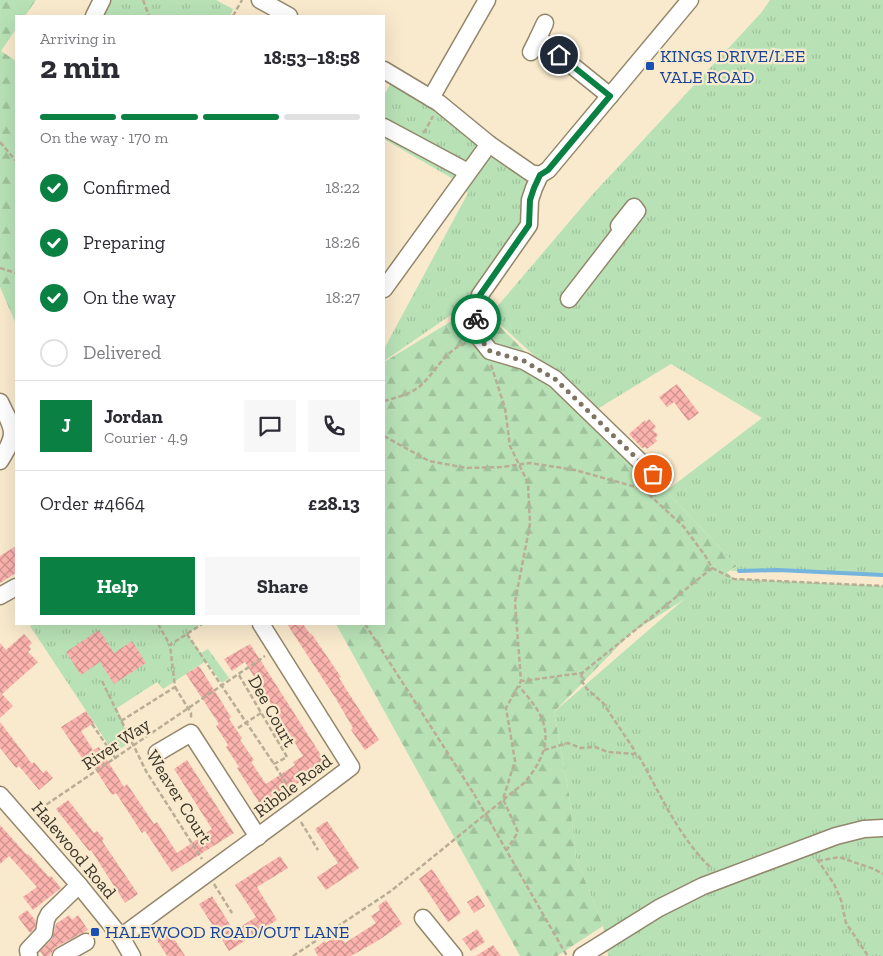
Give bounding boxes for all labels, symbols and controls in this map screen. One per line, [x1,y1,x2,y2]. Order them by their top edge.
text: Arriving in [40,29,116,48]
pin [538,34,580,76]
icon: home [545,41,573,69]
place label: KINGS DRIVE/LEE VALE ROAD [659,45,805,88]
text: 18:53–18:58 [264,46,360,69]
text: 2 min [40,48,120,86]
marker: KINGS DRIVE/LEE VALE ROAD [644,60,656,72]
text: On the way · 170 m [40,128,168,147]
icon: check [40,174,68,202]
text: Confirmed [83,176,170,199]
text: 18:22 [325,178,360,197]
icon: check [40,229,68,257]
text: Preparing [83,231,165,254]
text: 18:26 [325,233,360,252]
icon: check [40,284,68,312]
text: On the way [83,286,176,309]
text: 18:27 [326,288,360,307]
courier [451,294,501,344]
icon: bike [462,305,490,333]
text: Delivered [83,341,161,364]
button: chat [244,400,296,452]
button: phone [308,400,360,452]
text: Jordan [104,405,163,428]
text: J [61,414,71,437]
text: Courier · 4.9 [104,428,188,447]
pin [632,453,674,495]
icon: bag [639,460,667,488]
text: Order #4664 [40,492,145,515]
text: £28.13 [308,492,360,515]
button: Help [40,557,195,615]
button: Share [205,557,360,615]
street label: Dee Court [243,671,301,751]
street label: River Way [78,713,155,775]
street label: Weaver Court [141,746,217,848]
street label: Ribble Road [250,750,336,822]
street label: Halewood Road [27,797,121,903]
place label: HALEWOOD ROAD/OUT LANE [105,921,349,943]
marker: HALEWOOD ROAD/OUT LANE [89,926,101,938]

